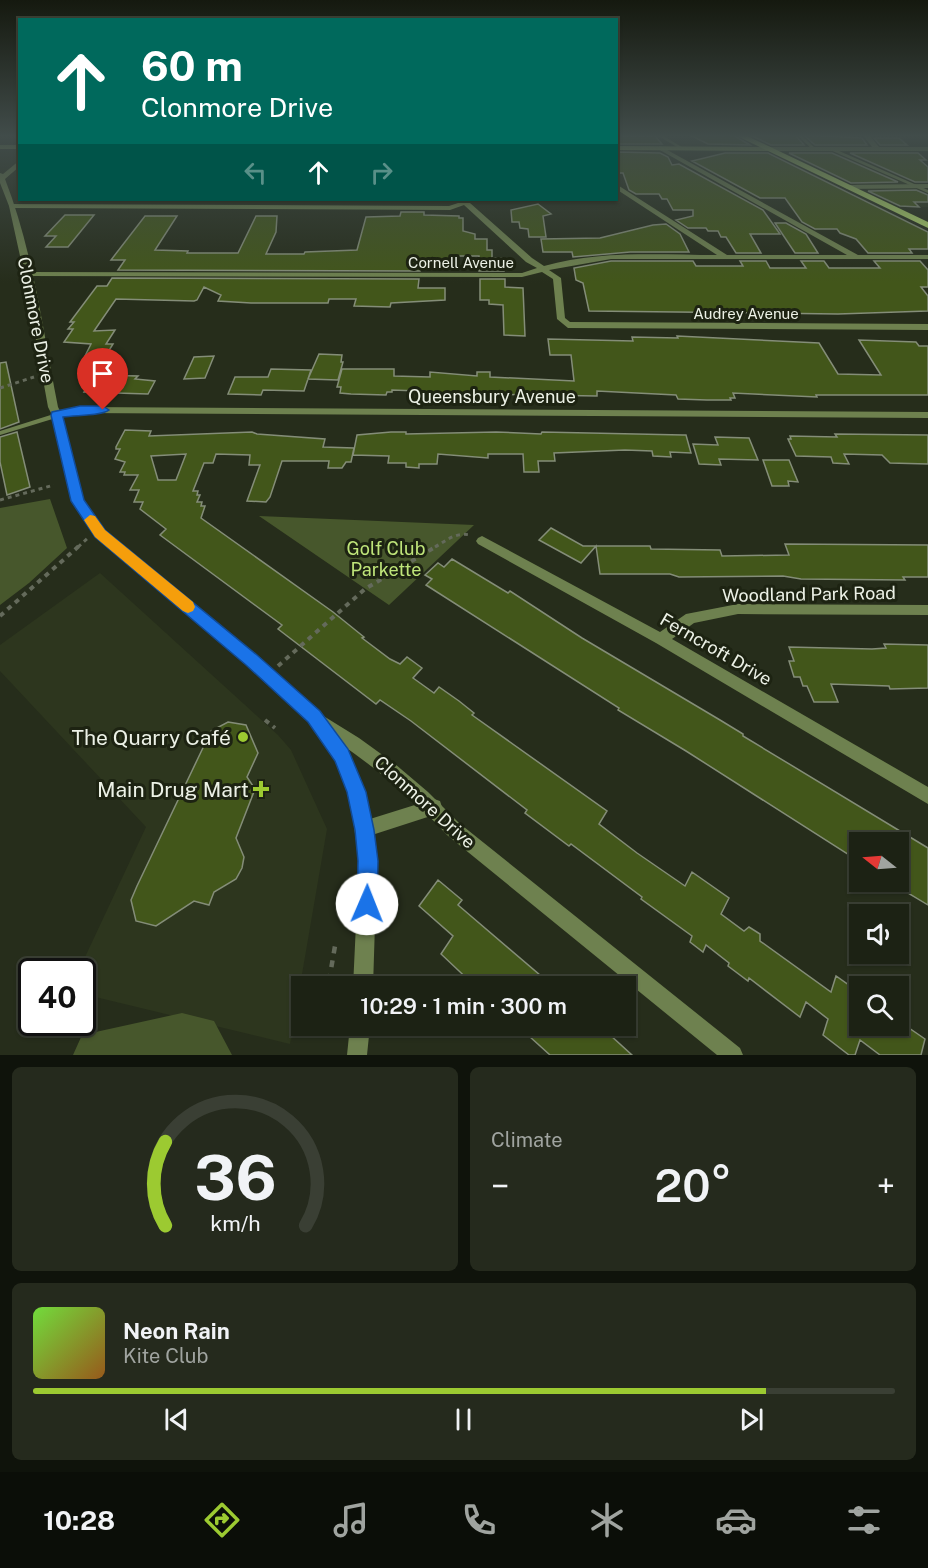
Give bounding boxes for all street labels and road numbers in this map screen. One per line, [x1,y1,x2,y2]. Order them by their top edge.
street label: Cornell Avenue [408,254,514,271]
street label: Clonmore Drive [13,255,59,385]
street label: Audrey Avenue [693,305,799,322]
street label: Queensbury Avenue [408,386,576,407]
street label: Woodland Park Road [722,582,896,606]
street label: Ferncroft Drive [656,609,776,689]
street label: Clonmore Drive [370,751,480,853]

